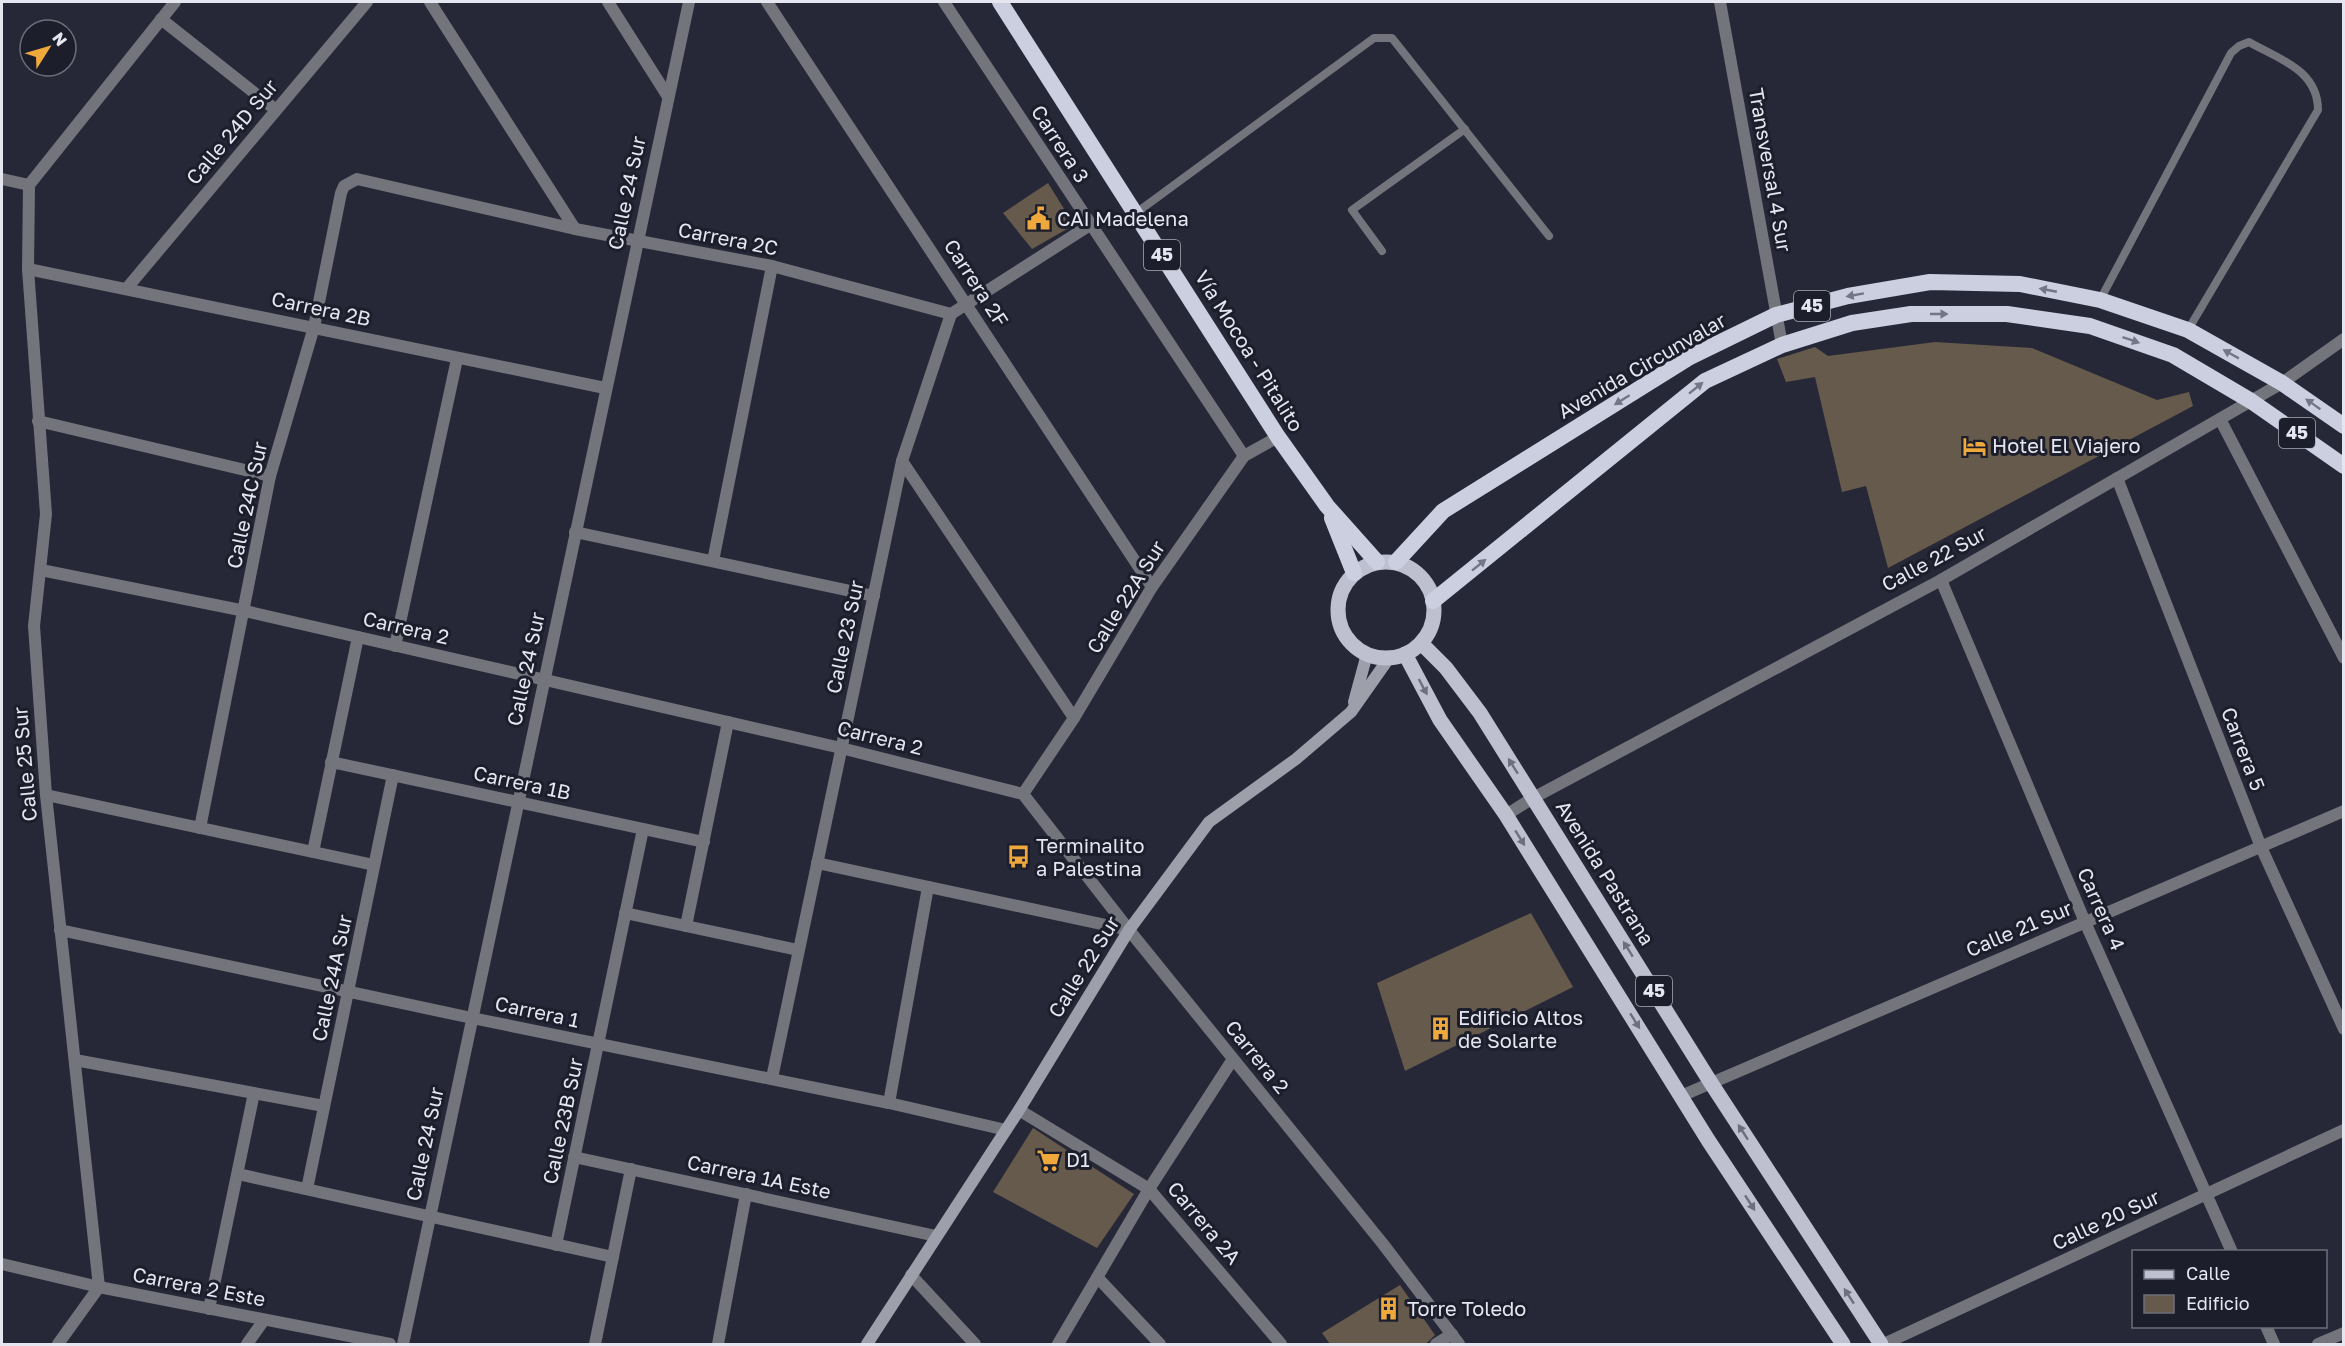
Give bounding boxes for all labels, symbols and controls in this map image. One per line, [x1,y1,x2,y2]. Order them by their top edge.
north arrow [18,18,78,78]
text: N [48,28,72,50]
street label: Calle 24D Sur [180,74,282,189]
street label: Transversal 4 Sur [1745,86,1797,254]
street label: Carrera 3 [1027,100,1095,187]
street label: Calle 24 Sur [602,134,650,252]
public building icon: CAI Madelena [1026,206,1052,232]
place label: CAI Madelena [1057,206,1189,230]
street label: Carrera 2C [676,217,780,259]
street label: Carrera 2F [940,234,1014,331]
road number: 45 [1144,240,1180,270]
street label: Vía Mocoa - Pitalito [1190,265,1309,436]
one-way arrow [2039,284,2058,294]
street label: Carrera 2B [269,286,373,330]
road number: 45 [1794,291,1830,321]
one-way arrow [1845,291,1864,300]
street label: Avenida Circunvalar [1553,307,1730,423]
one-way arrow [1929,309,1948,319]
one-way arrow [2122,336,2140,346]
one-way arrow [2223,349,2239,360]
one-way arrow [1688,383,1703,395]
one-way arrow [1614,395,1630,406]
one-way arrow [2305,398,2321,410]
road number: 45 [2279,418,2315,448]
hotel icon: Hotel El Viajero [1961,433,1987,459]
place label: Hotel El Viajero [1992,433,2140,457]
street label: Calle 24C Sur [221,439,271,570]
street label: Calle 22 Sur [1877,520,1990,596]
street label: Calle 22A Sur [1081,535,1169,657]
one-way arrow [1472,559,1487,571]
street label: Calle 23 Sur [820,578,868,696]
street label: Carrera 2 [361,606,452,649]
street label: Calle 24 Sur [501,610,549,728]
one-way arrow [1418,679,1428,696]
street label: Carrera 5 [2217,704,2271,794]
street label: Calle 25 Sur [7,706,41,822]
street label: Carrera 2 [835,715,926,759]
one-way arrow [1507,758,1518,774]
street label: Carrera 1B [471,760,573,804]
street label: Avenida Pastrana [1552,796,1660,949]
one-way arrow [1515,829,1526,846]
place label: Terminalito a Palestina [1036,833,1144,880]
bus stop icon: Terminalito a Palestina [1005,844,1031,870]
street label: Carrera 4 [2073,864,2131,954]
street label: Calle 21 Sur [1962,895,2076,961]
street label: Calle 22 Sur [1043,911,1124,1022]
street label: Calle 24A Sur [306,912,356,1043]
one-way arrow [1622,941,1633,957]
road number: 45 [1636,976,1672,1006]
street label: Carrera 1 [493,990,582,1032]
place label: Edificio Altos de Solarte [1458,1005,1583,1052]
one-way arrow [1629,1013,1640,1029]
street label: Carrera 2 [1221,1015,1295,1098]
building icon: Edificio Altos de Solarte [1427,1016,1453,1042]
street label: Calle 23B Sur [537,1055,587,1186]
street label: Calle 24 Sur [400,1085,448,1203]
one-way arrow [1737,1124,1748,1140]
supermarket icon: D1 [1035,1147,1061,1173]
place label: D1 [1066,1147,1090,1171]
street label: Carrera 1A Este [685,1149,833,1203]
street label: Carrera 2A [1163,1176,1246,1269]
street label: Calle 20 Sur [2048,1184,2163,1254]
one-way arrow [1744,1195,1756,1211]
legend [2132,1250,2327,1328]
street label: Carrera 2 Este [131,1261,268,1311]
text: Calle [2186,1262,2230,1284]
one-way arrow [1843,1288,1855,1304]
text: Edificio [2186,1292,2250,1314]
building icon: Torre Toledo [1376,1296,1402,1322]
place label: Torre Toledo [1407,1296,1526,1320]

